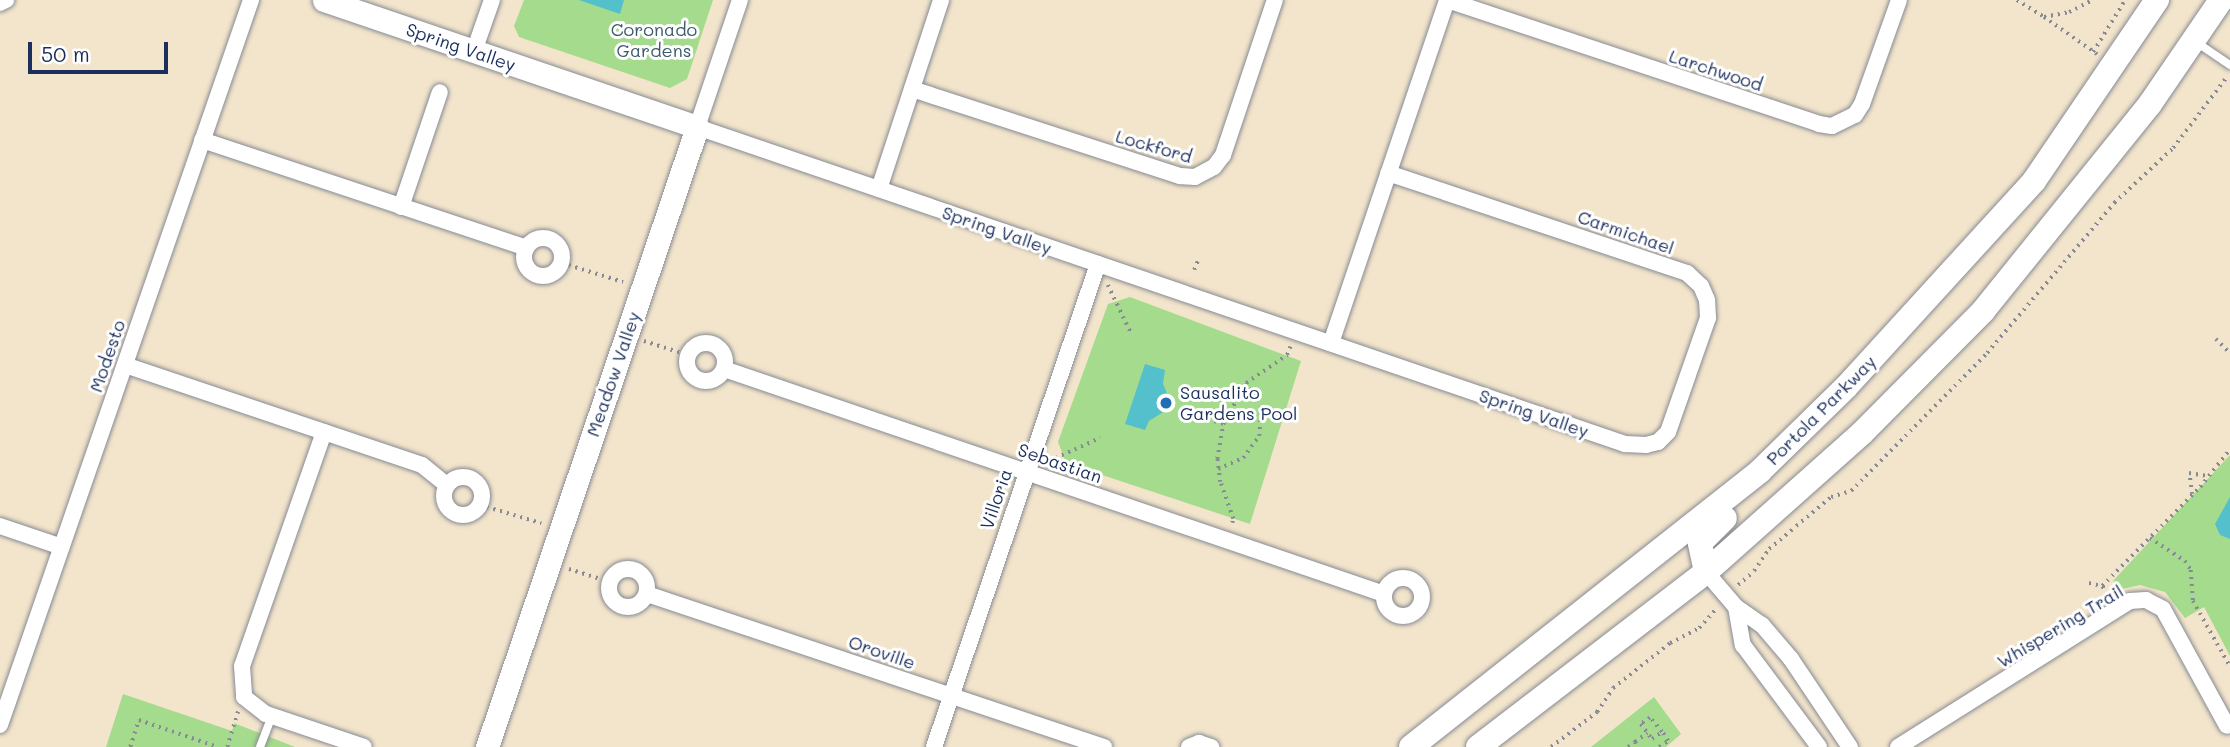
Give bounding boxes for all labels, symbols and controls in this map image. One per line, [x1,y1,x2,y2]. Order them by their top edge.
street label: Spring Valley [403,18,519,76]
park label: Coronado Gardens [611,19,697,61]
scale bar [32,28,172,72]
text: 50 m [41,40,90,67]
street label: Larchwood [1666,45,1766,95]
street label: Lockford [1113,125,1195,167]
street label: Spring Valley [939,201,1055,259]
street label: Carmichael [1575,205,1677,259]
street label: Meadow Valley [581,309,645,439]
street label: Modesto [85,317,129,395]
street label: Portola Parkway [1762,351,1880,469]
place label: Sausalito Gardens Pool [1180,382,1297,424]
street label: Spring Valley [1476,384,1592,442]
marker: Sausalito Gardens Pool [1158,395,1174,411]
street label: Sebastian [1015,439,1105,487]
street label: Villoria [976,466,1016,532]
street label: Whispering Trail [1993,580,2127,672]
street label: Oroville [846,631,918,673]

